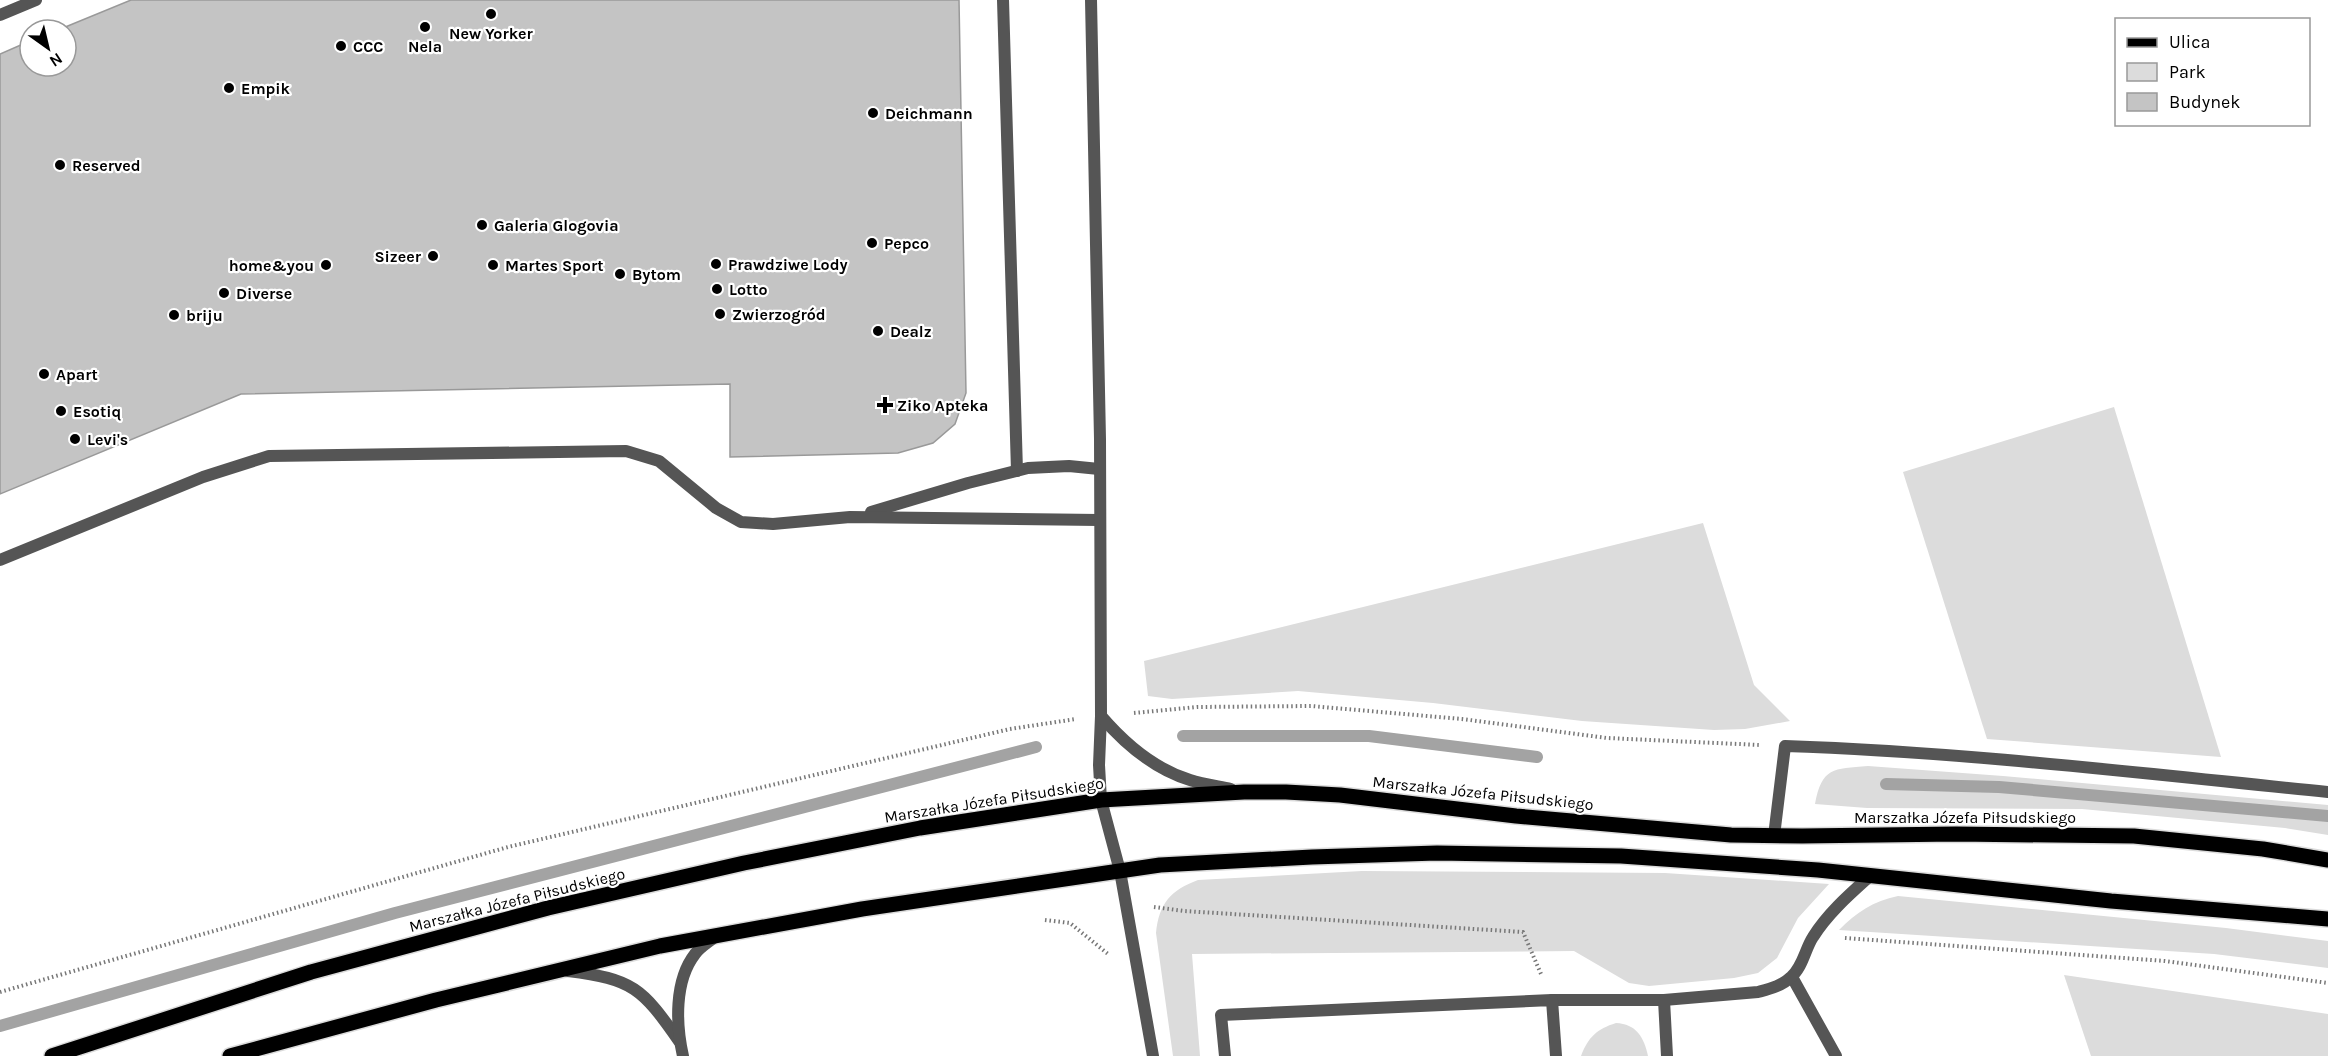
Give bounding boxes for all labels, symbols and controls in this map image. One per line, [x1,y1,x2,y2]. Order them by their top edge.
marker: New Yorker [484,7,498,21]
north arrow [18,18,78,78]
legend [2115,18,2310,126]
marker: Nela [418,20,432,34]
place label: New Yorker [449,24,534,43]
text: Ulica [2169,31,2210,53]
place label: CCC [353,37,383,56]
place label: Nela [408,37,442,56]
marker: CCC [334,39,348,53]
text: N [46,49,66,71]
text: Park [2169,61,2206,83]
place label: Empik [241,79,291,98]
marker: Empik [222,81,236,95]
text: Budynek [2169,91,2240,113]
place label: Deichmann [885,104,973,123]
marker: Deichmann [866,106,880,120]
place label: Reserved [72,156,141,175]
marker: Reserved [53,158,67,172]
place label: Galeria Glogovia [494,216,619,235]
marker: Galeria Glogovia [475,218,489,232]
place label: Pepco [884,234,929,253]
marker: Pepco [865,236,879,250]
place label: Sizeer [374,247,422,266]
marker: Sizeer [426,249,440,263]
place label: Prawdziwe Lody [728,255,848,274]
place label: home&you [229,256,314,275]
place label: Martes Sport [505,256,604,275]
marker: Prawdziwe Lody [709,257,723,271]
marker: home&you [319,258,333,272]
marker: Martes Sport [486,258,500,272]
place label: Bytom [632,265,681,284]
marker: Bytom [613,267,627,281]
place label: Lotto [729,280,768,299]
marker: Lotto [710,282,724,296]
place label: Diverse [236,284,292,303]
marker: Diverse [217,286,231,300]
place label: Zwierzogród [732,305,826,324]
place label: briju [186,306,223,325]
marker: Zwierzogród [713,307,727,321]
marker: briju [167,308,181,322]
place label: Dealz [890,322,932,341]
marker: Dealz [871,324,885,338]
place label: Apart [56,365,98,384]
marker: Apart [37,367,51,381]
place label: Ziko Apteka [897,396,988,415]
marker: Ziko Apteka [878,398,892,412]
place label: Esotiq [73,402,121,421]
marker: Esotiq [54,404,68,418]
place label: Levi's [87,430,128,449]
marker: Levi's [68,432,82,446]
street label: Marszałka Józefa Piłsudskiego [1372,772,1594,814]
street label: Marszałka Józefa Piłsudskiego [883,773,1105,827]
street label: Marszałka Józefa Piłsudskiego [1854,808,2076,827]
street label: Marszałka Józefa Piłsudskiego [407,864,627,936]

